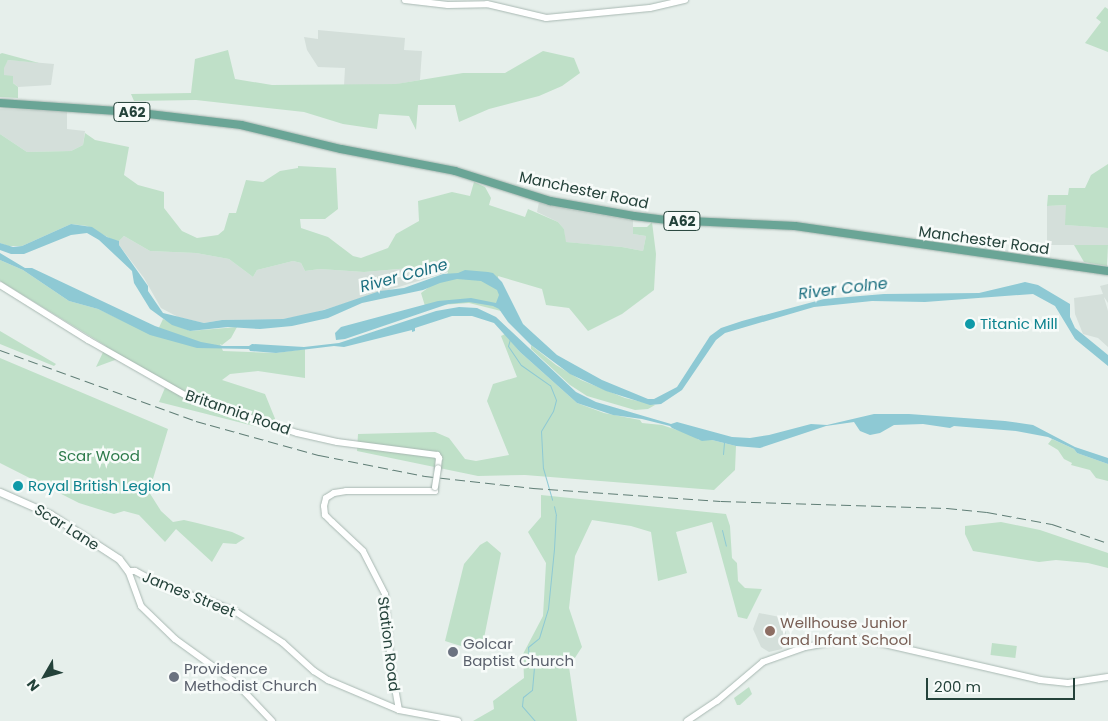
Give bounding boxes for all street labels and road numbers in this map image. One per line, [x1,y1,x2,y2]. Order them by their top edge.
road number: A62 [113,100,151,124]
street label: Manchester Road [518,167,650,213]
road number: A62 [663,210,701,232]
street label: Manchester Road [917,222,1051,258]
street label: Britannia Road [183,386,293,438]
street label: Scar Lane [31,500,103,554]
street label: James Street [140,567,238,621]
street label: Station Road [374,595,404,693]

